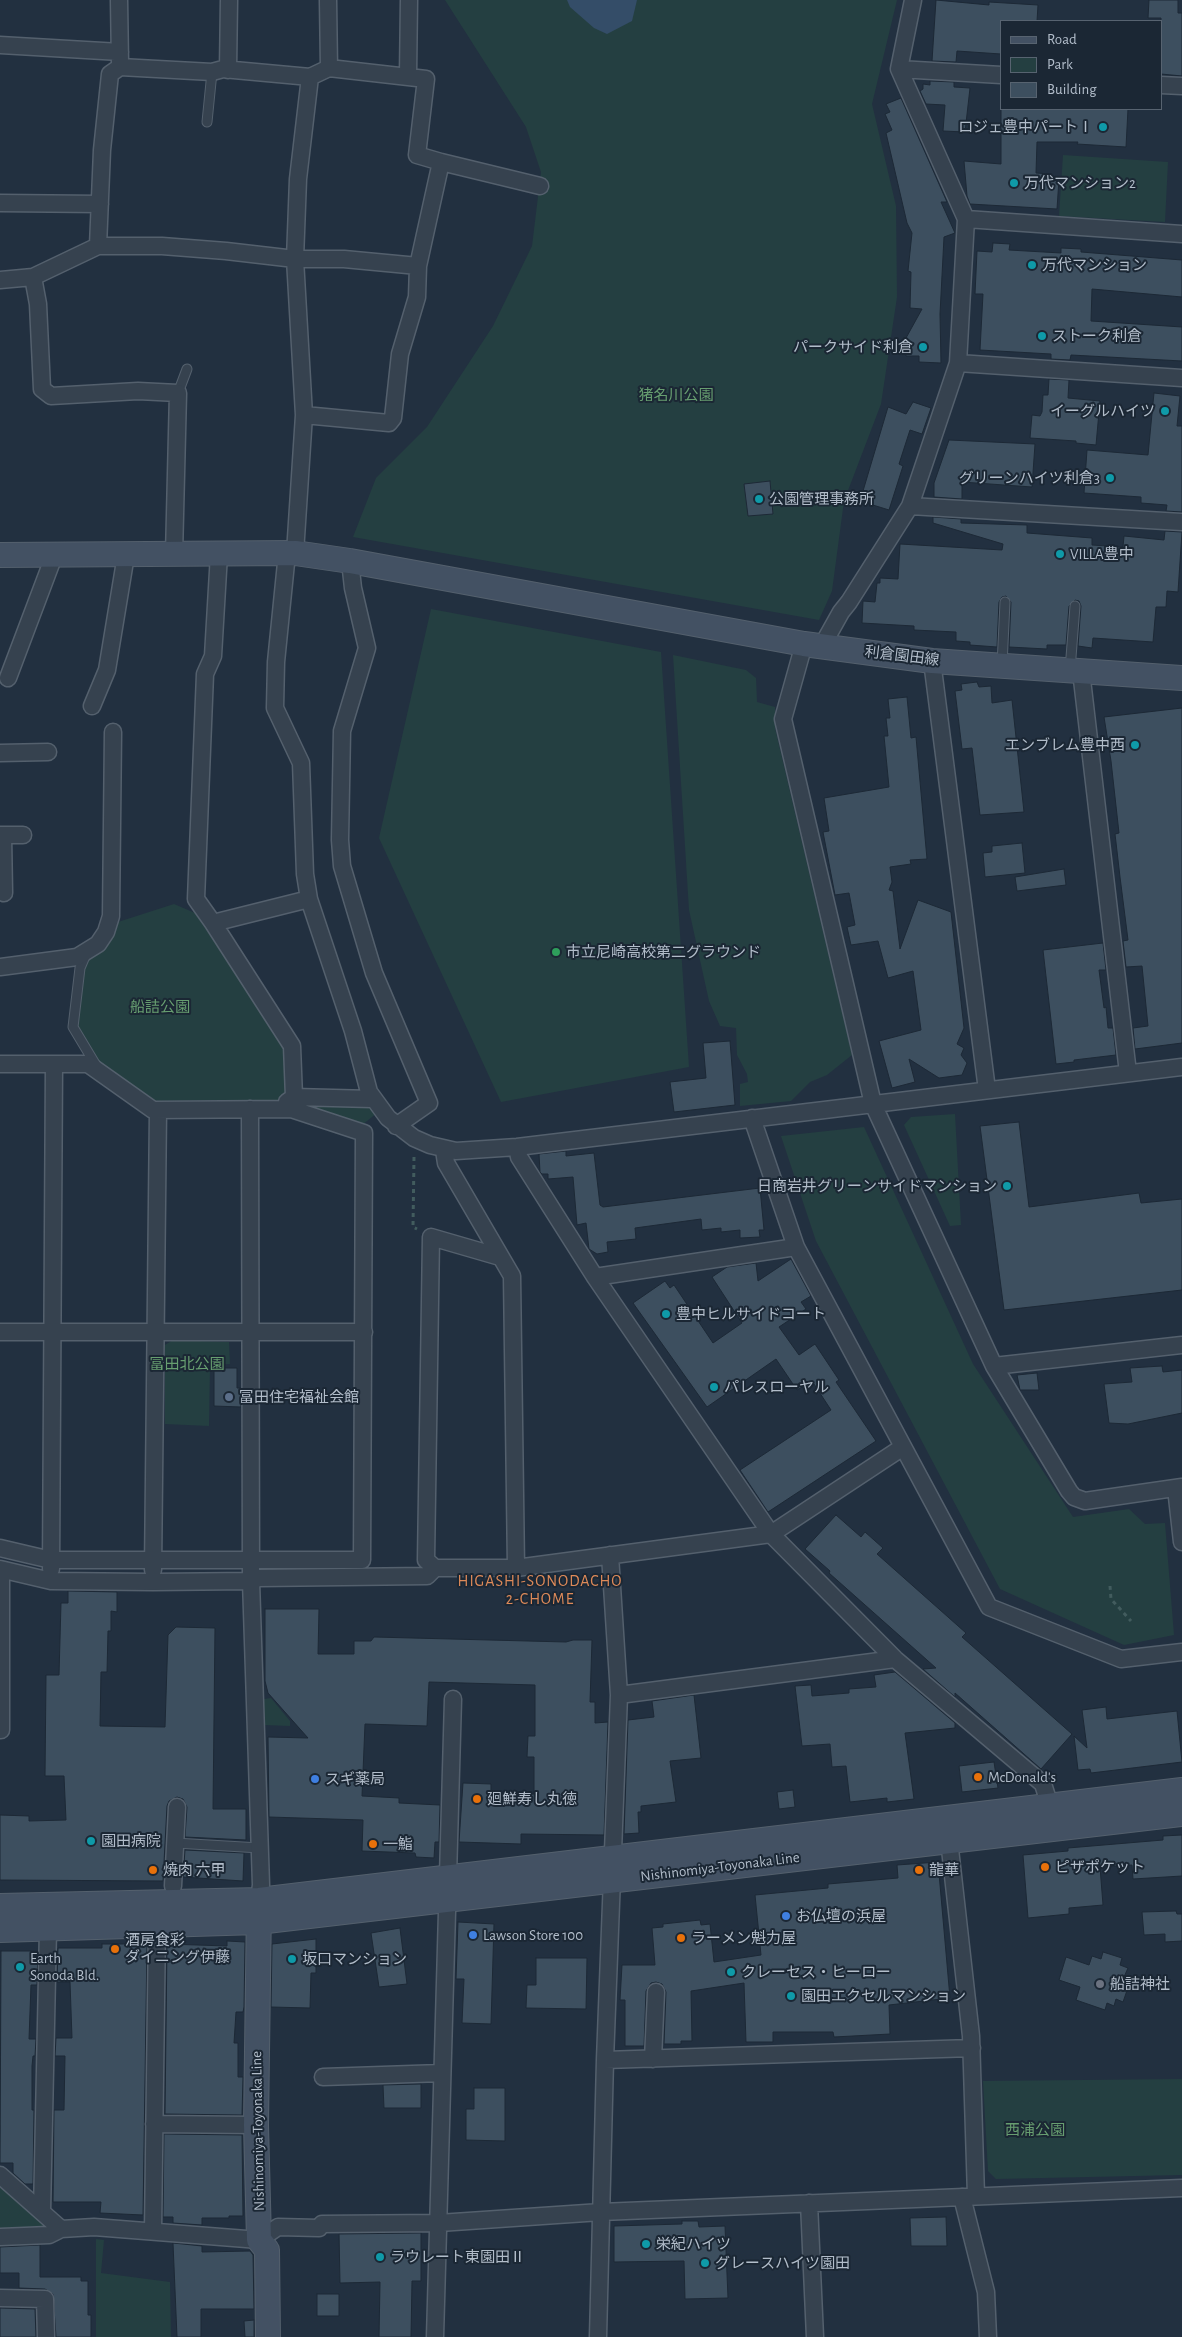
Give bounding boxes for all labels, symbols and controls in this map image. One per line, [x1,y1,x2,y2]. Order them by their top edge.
legend [1000,20,1162,110]
text: Road [1047,32,1077,47]
text: Park [1047,57,1073,72]
text: Building [1047,82,1097,97]
place label: ロジェ豊中パートⅠ [958,118,1093,136]
marker: ロジェ豊中パートⅠ [1097,121,1109,133]
place label: 万代マンション2 [1024,174,1136,192]
marker: 万代マンション2 [1008,177,1020,189]
place label: 万代マンション [1042,256,1147,274]
marker: 万代マンション [1026,259,1038,271]
place label: ストーク利倉 [1052,327,1142,345]
marker: ストーク利倉 [1036,330,1048,342]
place label: パークサイド利倉 [793,338,913,356]
marker: パークサイド利倉 [917,341,929,353]
park label: 猪名川公園 [639,386,713,404]
place label: イーグルハイツ [1050,402,1155,420]
marker: イーグルハイツ [1159,405,1171,417]
place label: グリーンハイツ利倉3 [959,469,1100,487]
marker: グリーンハイツ利倉3 [1104,472,1116,484]
place label: 公園管理事務所 [769,490,874,508]
marker: 公園管理事務所 [753,493,765,505]
place label: VILLA豊中 [1070,545,1134,563]
marker: VILLA豊中 [1054,548,1066,560]
street label: 利倉園田線 [864,642,940,670]
place label: エンブレム豊中西 [1005,736,1125,754]
marker: エンブレム豊中西 [1129,739,1141,751]
place label: 市立尼崎高校第二グラウンド [566,943,761,961]
marker: 市立尼崎高校第二グラウンド [550,946,562,958]
park label: 船詰公園 [130,998,190,1016]
place label: 日商岩井グリーンサイドマンション [757,1177,997,1195]
marker: 日商岩井グリーンサイドマンション [1001,1180,1013,1192]
place label: 豊中ヒルサイドコート [676,1305,826,1323]
marker: 豊中ヒルサイドコート [660,1308,672,1320]
park label: 冨田北公園 [150,1355,224,1373]
place label: パレスローヤル [724,1378,829,1396]
marker: パレスローヤル [708,1381,720,1393]
place label: 冨田住宅福祉会館 [239,1388,359,1406]
marker: 冨田住宅福祉会館 [223,1391,235,1403]
district label: HIGASHI-SONODACHO 2-CHOME [455,1571,625,1609]
place label: McDonald's [988,1768,1056,1786]
place label: スギ薬局 [325,1770,385,1788]
marker: McDonald's [972,1771,984,1783]
marker: スギ薬局 [309,1773,321,1785]
place label: 廻鮮寿し丸徳 [487,1790,577,1808]
marker: 廻鮮寿し丸徳 [471,1793,483,1805]
place label: 園田病院 [101,1832,161,1850]
marker: 園田病院 [85,1835,97,1847]
place label: 一鮨 [383,1835,413,1853]
marker: 一鮨 [367,1838,379,1850]
street label: Nishinomiya-Toyonaka Line [639,1848,801,1886]
place label: ピザポケット [1055,1858,1145,1876]
place label: 焼肉 六甲 [163,1861,225,1879]
place label: 龍華 [929,1861,959,1879]
marker: ピザポケット [1039,1861,1051,1873]
marker: 焼肉 六甲 [147,1864,159,1876]
marker: 龍華 [913,1864,925,1876]
place label: お仏壇の浜屋 [796,1907,886,1925]
marker: お仏壇の浜屋 [780,1910,792,1922]
place label: Lawson Store 100 [483,1926,583,1944]
marker: Lawson Store 100 [467,1929,479,1941]
place label: ラーメン魁力屋 [691,1929,796,1947]
place label: 酒房食彩 ダイニング伊藤 [125,1931,230,1966]
marker: ラーメン魁力屋 [675,1932,687,1944]
marker: 酒房食彩 ダイニング伊藤 [109,1943,121,1955]
place label: Earth Sonoda Bld. [30,1949,99,1984]
place label: 坂口マンション [302,1950,407,1968]
marker: 坂口マンション [286,1953,298,1965]
marker: Earth Sonoda Bld. [14,1961,26,1973]
place label: クレーセス・ヒーロー [741,1963,891,1981]
marker: クレーセス・ヒーロー [725,1966,737,1978]
place label: 船詰神社 [1110,1975,1170,1993]
marker: 船詰神社 [1094,1978,1106,1990]
place label: 園田エクセルマンション [801,1987,966,2005]
marker: 園田エクセルマンション [785,1990,797,2002]
street label: Nishinomiya-Toyonaka Line [248,2051,268,2211]
park label: 西浦公園 [1005,2121,1065,2139]
place label: 栄紀ハイツ [656,2235,731,2253]
marker: 栄紀ハイツ [640,2238,652,2250]
place label: ラウレート東園田Ⅱ [390,2248,525,2266]
marker: ラウレート東園田Ⅱ [374,2251,386,2263]
place label: グレースハイツ園田 [715,2254,850,2272]
marker: グレースハイツ園田 [699,2257,711,2269]

